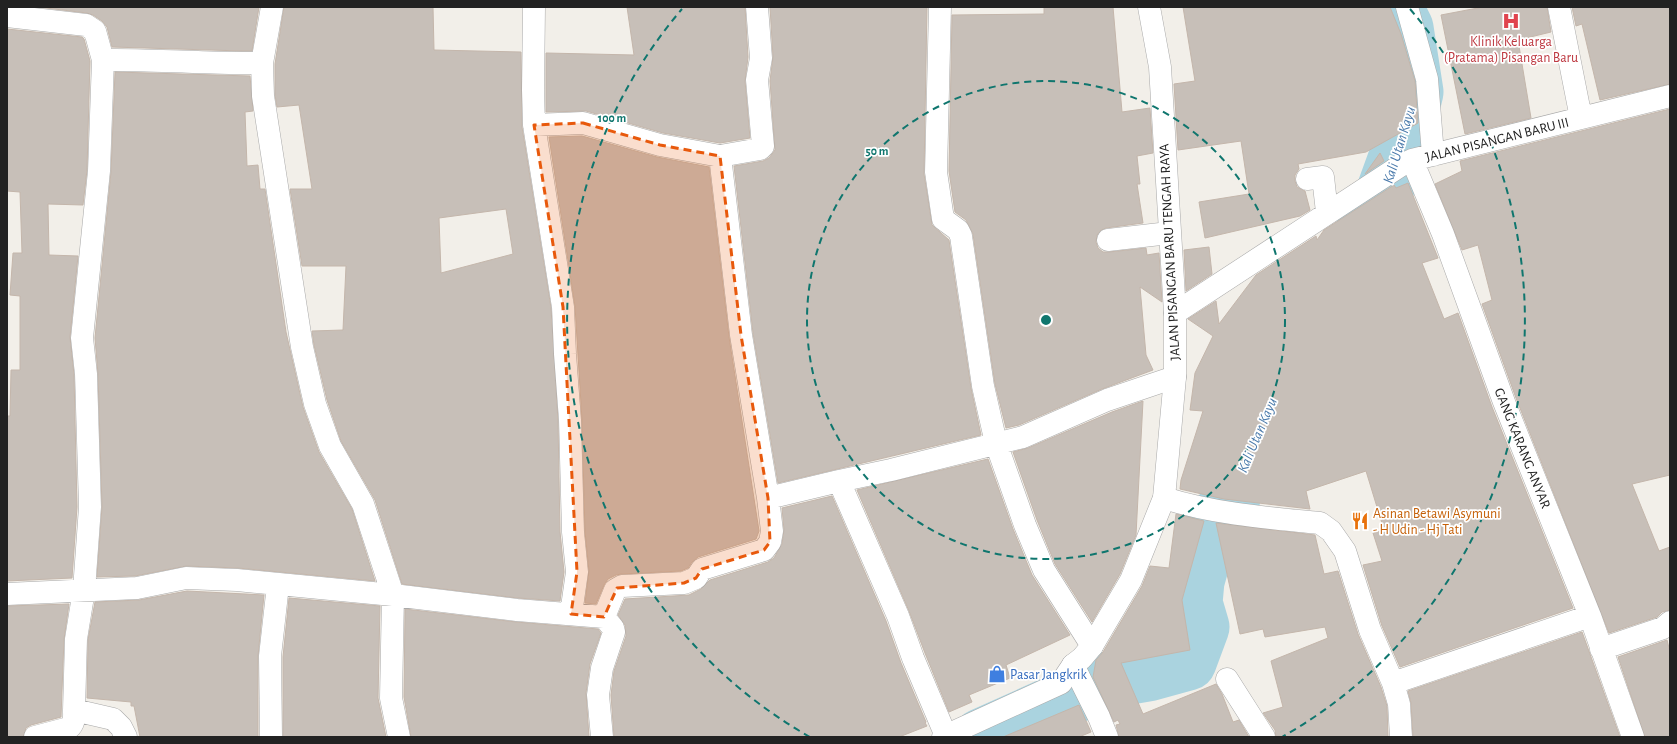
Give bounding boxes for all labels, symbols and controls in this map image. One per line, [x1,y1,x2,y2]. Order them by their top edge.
hospital icon: Klinik Keluarga (Pratama) Pisangan Baru [1501,11,1521,31]
place label: Klinik Keluarga (Pratama) Pisangan Baru [1444,35,1578,65]
water label: Kali Utan Kayu [1381,105,1418,185]
text: 100 m [598,112,626,124]
street label: JALAN PISANGAN BARU III [1424,115,1570,165]
street label: JALAN PISANGAN BARU TENGAH RAYA [1157,143,1183,361]
text: 50 m [866,145,889,157]
centre of rings [1039,313,1053,327]
street label: GANG KARANG ANYAR [1492,386,1553,511]
water label: Kali Utan Kayu [1235,396,1280,475]
place label: Asinan Betawi Asymuni - H Udin - Hj Tati [1373,507,1501,537]
restaurant icon: Asinan Betawi Asymuni - H Udin - Hj Tati [1350,511,1370,531]
shop icon: Pasar Jangkrik [987,664,1007,684]
place label: Pasar Jangkrik [1010,668,1087,682]

